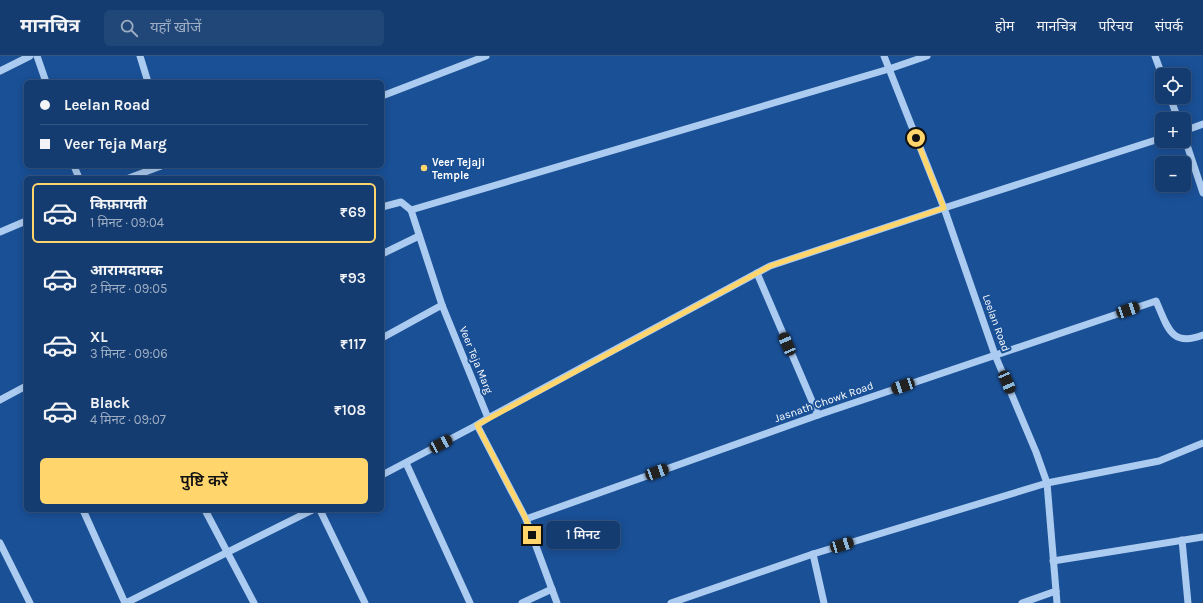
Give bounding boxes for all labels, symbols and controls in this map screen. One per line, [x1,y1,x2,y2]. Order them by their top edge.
search box [104,10,384,46]
text: मानचित्र [20,15,80,37]
icon: search [118,17,140,39]
text: यहाँ खोजें [150,18,201,36]
text: होम [995,18,1014,35]
text: मानचित्र [1036,18,1077,35]
text: परिचय [1099,18,1133,35]
text: संपर्क [1155,18,1183,35]
map controls [1155,68,1191,192]
button: locate [1155,68,1191,104]
text: Leelan Road [64,96,150,114]
button: + [1155,112,1191,148]
route start [907,129,925,147]
text: Veer Teja Marg [64,135,167,153]
place label: Veer Tejaji Temple [432,156,485,182]
button: − [1155,156,1191,192]
marker: Veer Tejaji Temple [419,163,429,173]
icon: car [42,195,78,231]
text: किफ़ायती [90,195,147,213]
text: ₹69 [340,203,366,221]
text: 1 मिनट · 09:04 [90,215,164,230]
icon: car [42,261,78,297]
text: आरामदायक [90,261,163,279]
text: ₹93 [339,269,366,287]
text: 2 मिनट · 09:05 [90,281,167,296]
street label: Leelan Road [980,293,1012,353]
car [1115,300,1141,320]
street label: Veer Teja Marg [457,324,496,396]
icon: car [42,327,78,363]
text: XL [90,328,108,346]
car [777,331,797,357]
text: ₹117 [340,335,366,353]
text: 3 मिनट · 09:06 [90,346,168,361]
car [997,369,1017,395]
car [890,376,916,396]
street label: Jasnath Chowk Road [773,379,875,425]
icon: car [42,393,78,429]
text: Black [90,394,130,412]
text: ₹108 [333,401,366,419]
text: 4 मिनट · 09:07 [90,412,166,427]
car [428,433,454,455]
button: पुष्टि करें [40,458,368,504]
car [644,462,670,482]
callout: 1 मिनट [546,521,620,549]
route end [523,526,541,544]
text: 1 मिनट [566,527,600,542]
car [829,536,855,554]

